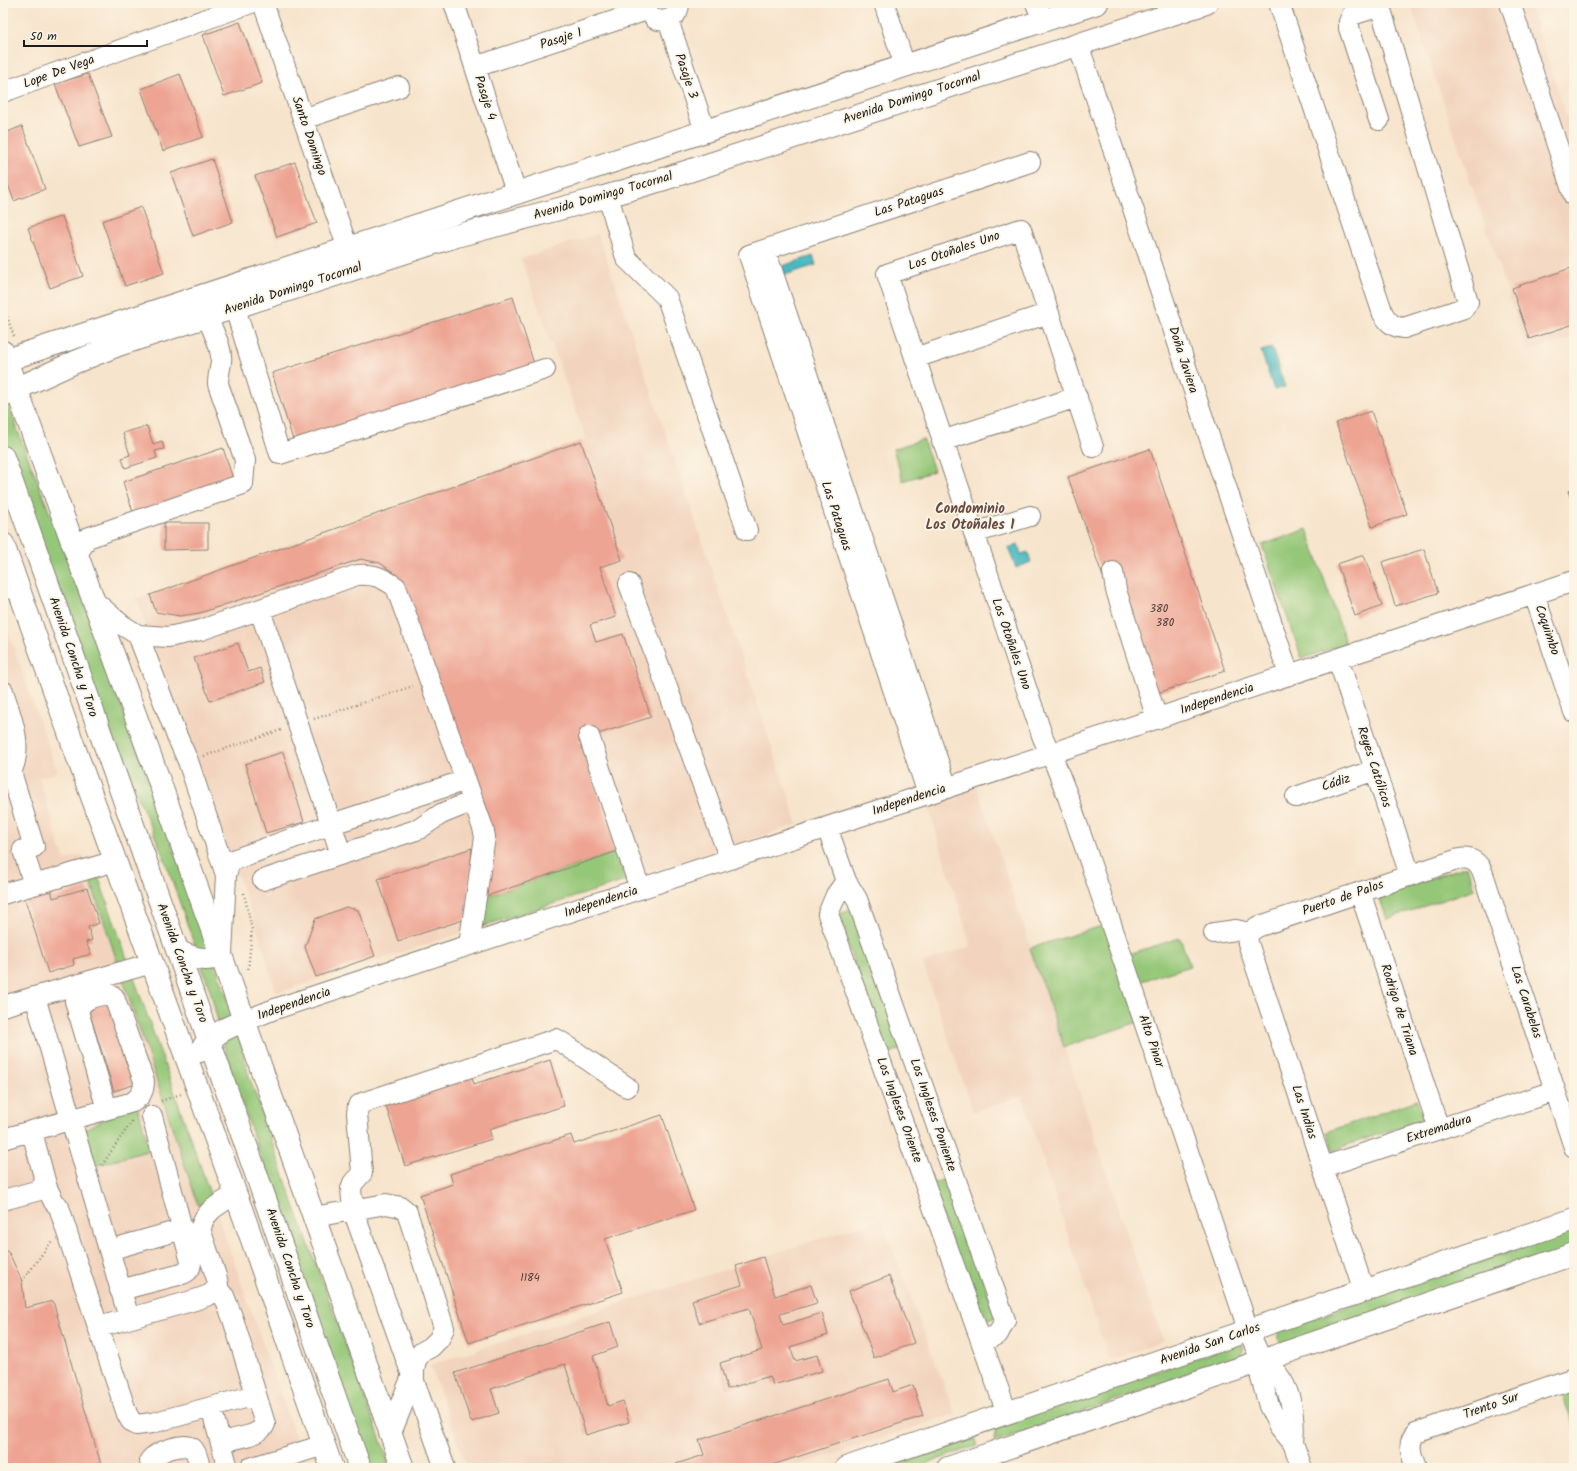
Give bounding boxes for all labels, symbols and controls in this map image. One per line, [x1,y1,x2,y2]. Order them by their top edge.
scale bar [24,22,147,48]
street label: Pasaje 1 [537,22,585,56]
text: 50 m [30,27,57,46]
street label: Lope De Vega [20,49,98,95]
street label: Pasaje 3 [668,51,704,101]
street label: Avenida Domingo Tocornal [840,66,984,130]
street label: Pasaje 4 [468,73,502,123]
street label: Santo Domingo [286,93,332,179]
street label: Avenida Domingo Tocornal [531,166,675,226]
street label: Las Pataguas [871,181,947,223]
street label: Los Otoñales Uno [905,225,1003,277]
street label: Avenida Domingo Tocornal [221,257,365,321]
street label: Doña Javiera [1162,324,1204,396]
street label: Las Pataguas [815,478,857,554]
district label: Condominio Los Otoñales 1 [926,498,1015,536]
street label: Avenida Concha y Toro [43,594,103,720]
street label: Los Otoñales Uno [985,595,1037,693]
house number: 380 [1150,600,1169,618]
street label: Coquimbo [1529,602,1565,658]
house number: 380 [1156,614,1175,632]
street label: Independencia [1177,677,1257,721]
street label: Reyes Católicos [1351,724,1397,811]
street label: Cádiz [1319,768,1353,798]
street label: Independencia [869,778,949,822]
street label: Puerto de Palos [1299,874,1387,922]
street label: Independencia [561,880,641,924]
street label: Avenida Concha y Toro [151,900,213,1026]
street label: Rodrigo de Triana [1374,961,1424,1059]
street label: Las Carabelas [1504,963,1548,1042]
street label: Independencia [254,982,334,1026]
street label: Alto Pinar [1132,1012,1170,1071]
street label: Los Ingleses Oriente [870,1054,928,1166]
street label: Los Ingleses Poniente [904,1055,962,1175]
street label: Las Indias [1285,1082,1323,1142]
street label: Extremadura [1403,1109,1475,1149]
street label: Avenida Concha y Toro [260,1205,320,1331]
house number: 1184 [520,1269,540,1287]
street label: Avenida San Carlos [1157,1317,1263,1371]
street label: Trento Sur [1460,1386,1522,1425]

